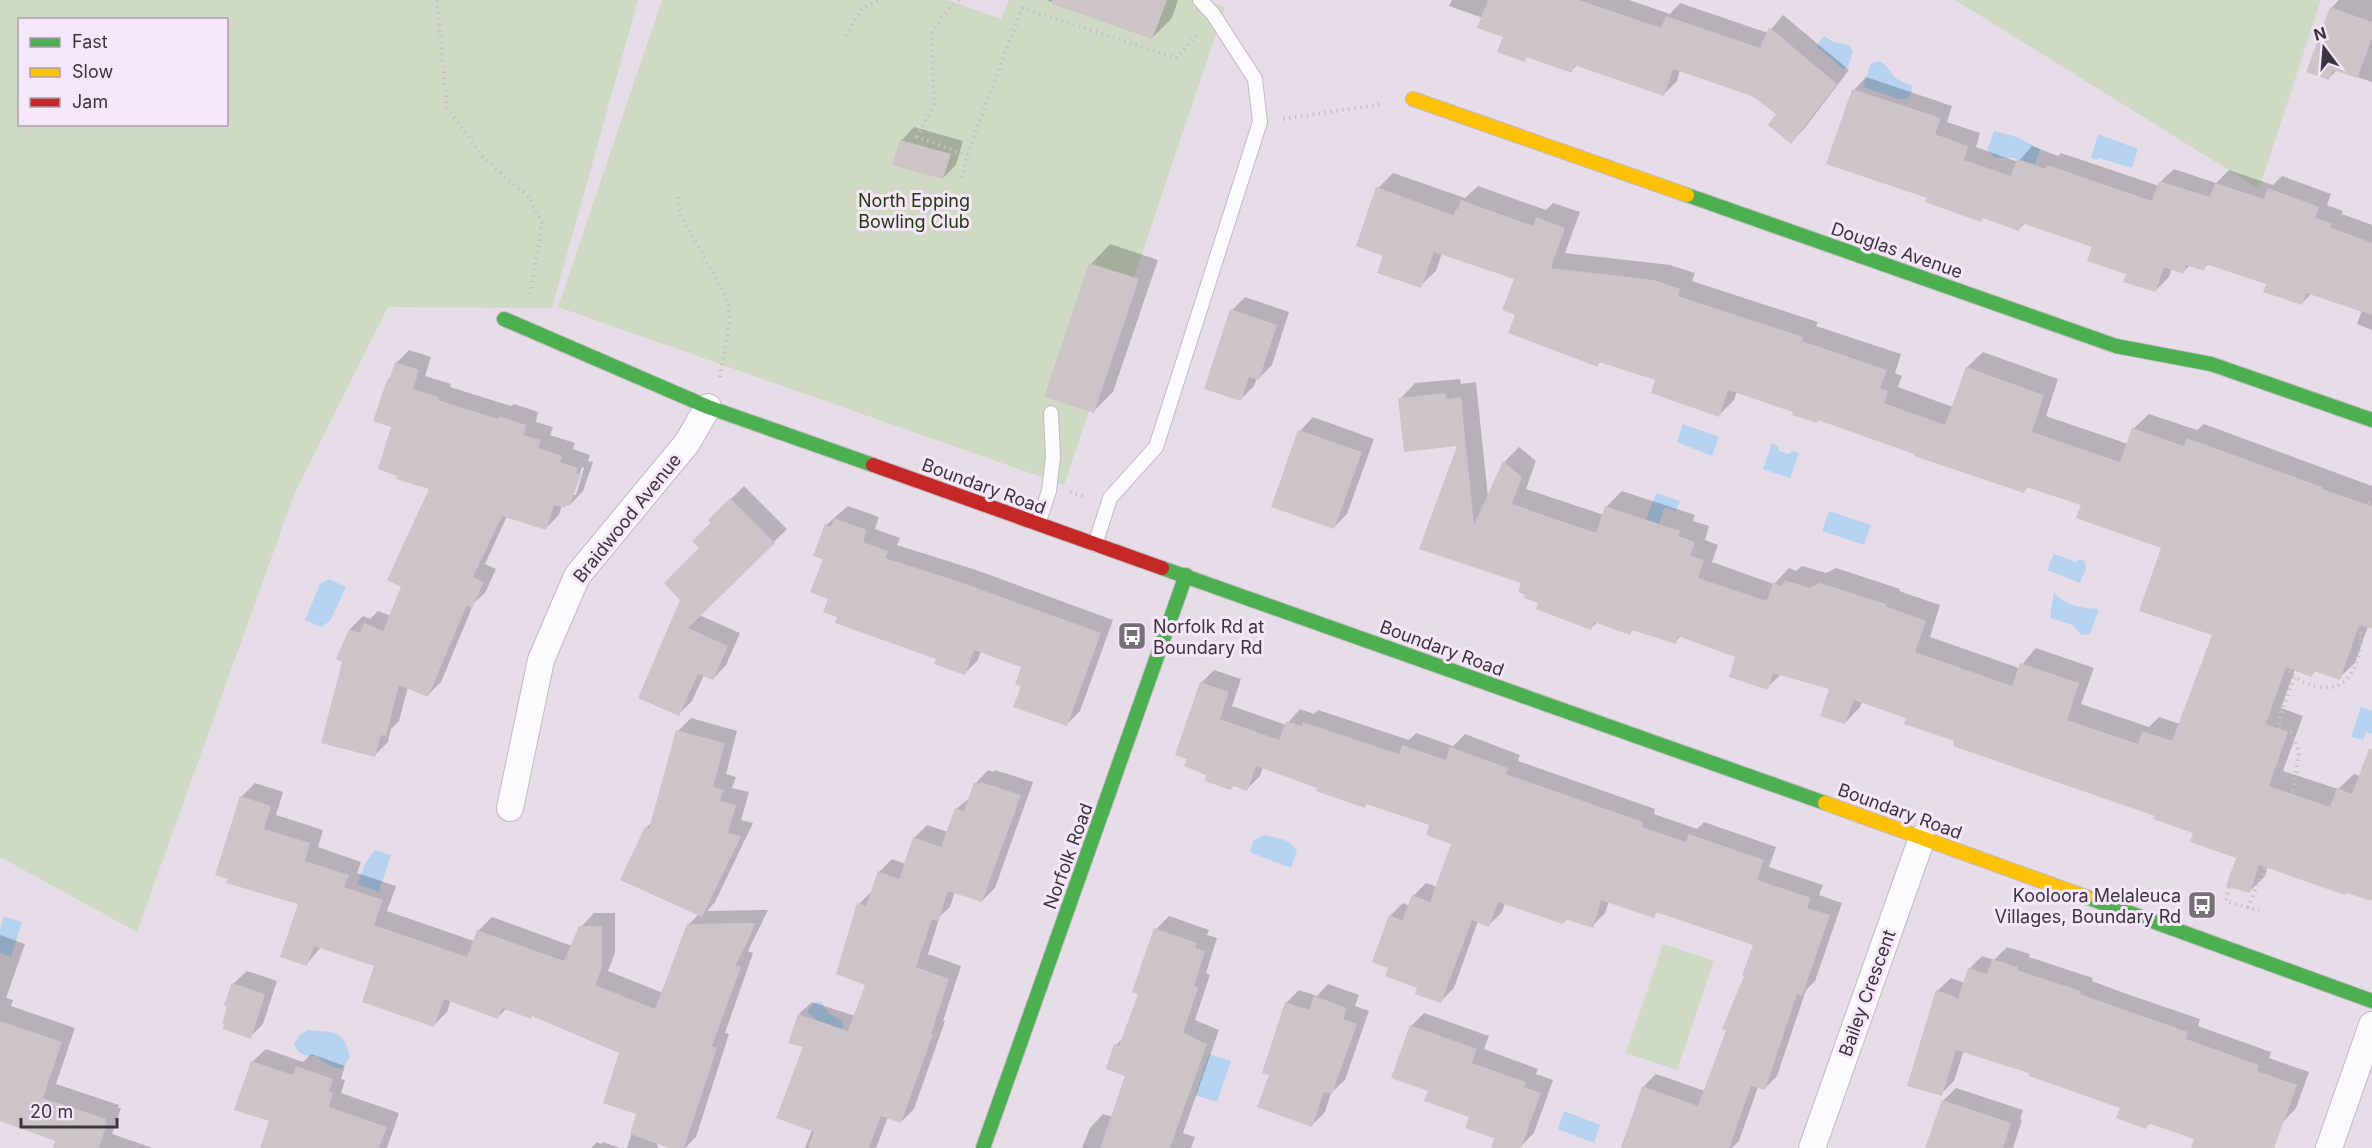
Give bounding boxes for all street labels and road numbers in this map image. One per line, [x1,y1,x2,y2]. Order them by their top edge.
street label: Douglas Avenue [1828,218,1966,282]
street label: Braidwood Avenue [569,449,685,587]
street label: Boundary Road [919,454,1049,518]
street label: Boundary Road [1377,616,1507,680]
street label: Boundary Road [1835,779,1965,843]
street label: Norfolk Road [1039,800,1097,912]
street label: Bailey Crescent [1834,927,1900,1059]

